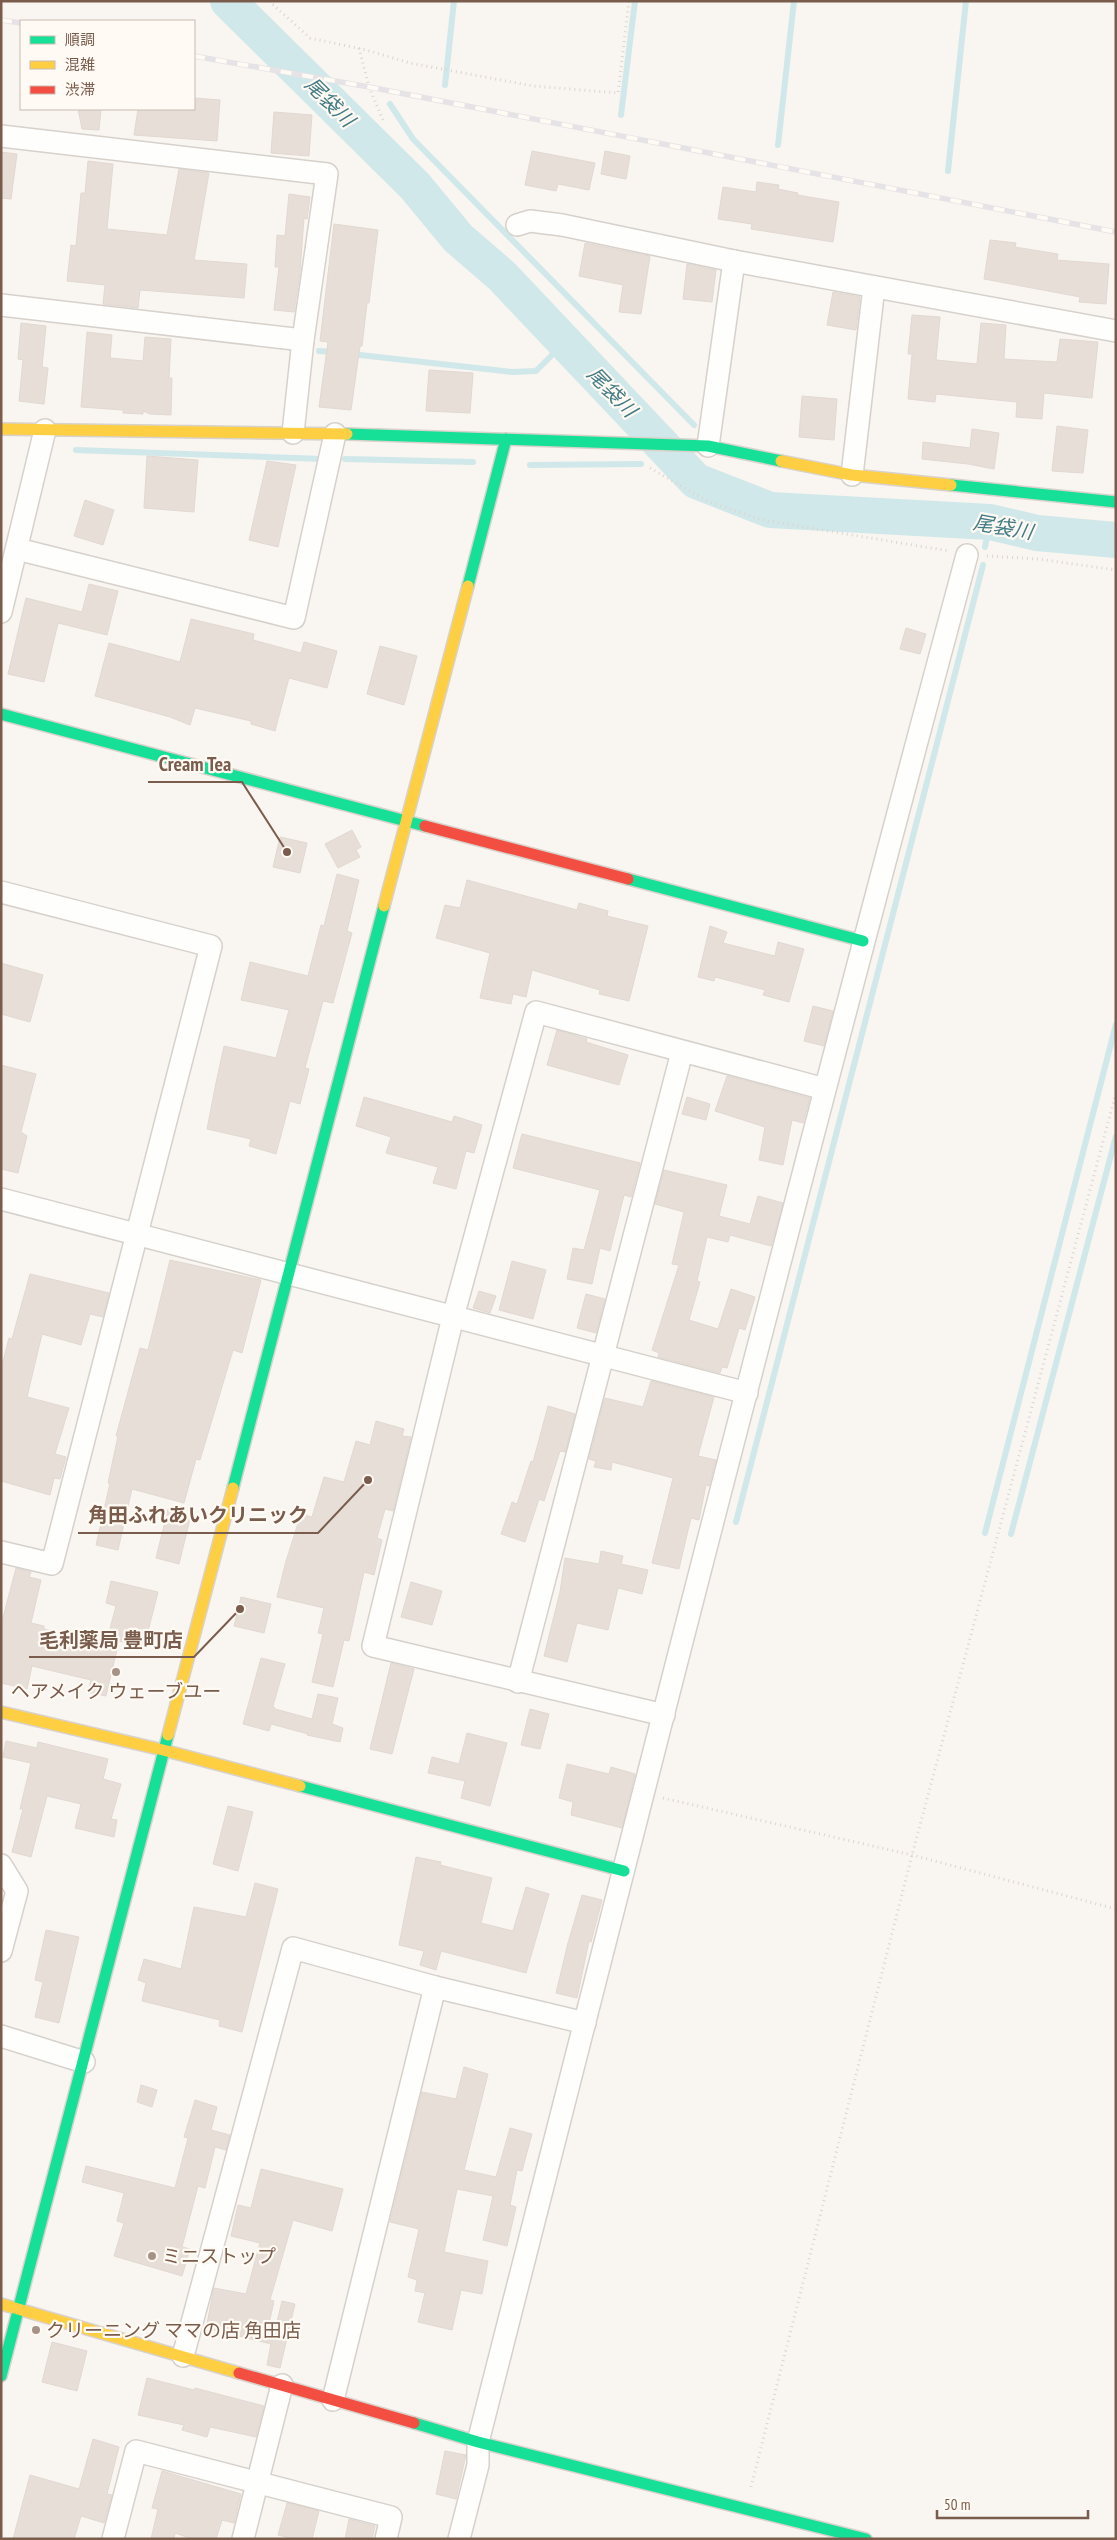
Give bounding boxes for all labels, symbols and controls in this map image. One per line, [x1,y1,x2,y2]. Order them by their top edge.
legend [20,20,195,110]
text: 順調 [65,30,95,49]
text: 混雑 [65,55,95,74]
water label: 尾袋川 [300,72,362,134]
text: 渋滞 [65,80,95,99]
water label: 尾袋川 [582,361,644,424]
water label: 尾袋川 [971,509,1037,545]
callout: Cream Tea [148,747,242,782]
text: Cream Tea [159,751,231,777]
callout: 角田ふれあいクリニック [78,1498,318,1533]
text: 角田ふれあいクリニック [88,1502,308,1528]
callout: 毛利薬局 豊町店 [29,1622,194,1657]
text: 毛利薬局 豊町店 [39,1627,183,1653]
marker: ヘアメイク ウェーブユー [110,1666,122,1678]
place label: ヘアメイク ウェーブユー [11,1679,221,1703]
place label: ミニストップ [162,2244,276,2268]
marker: ミニストップ [146,2250,158,2262]
place label: クリーニング ママの店 角田店 [46,2318,301,2342]
marker: クリーニング ママの店 角田店 [30,2324,42,2336]
scale bar [937,2488,1088,2520]
text: 50 m [944,2495,970,2514]

